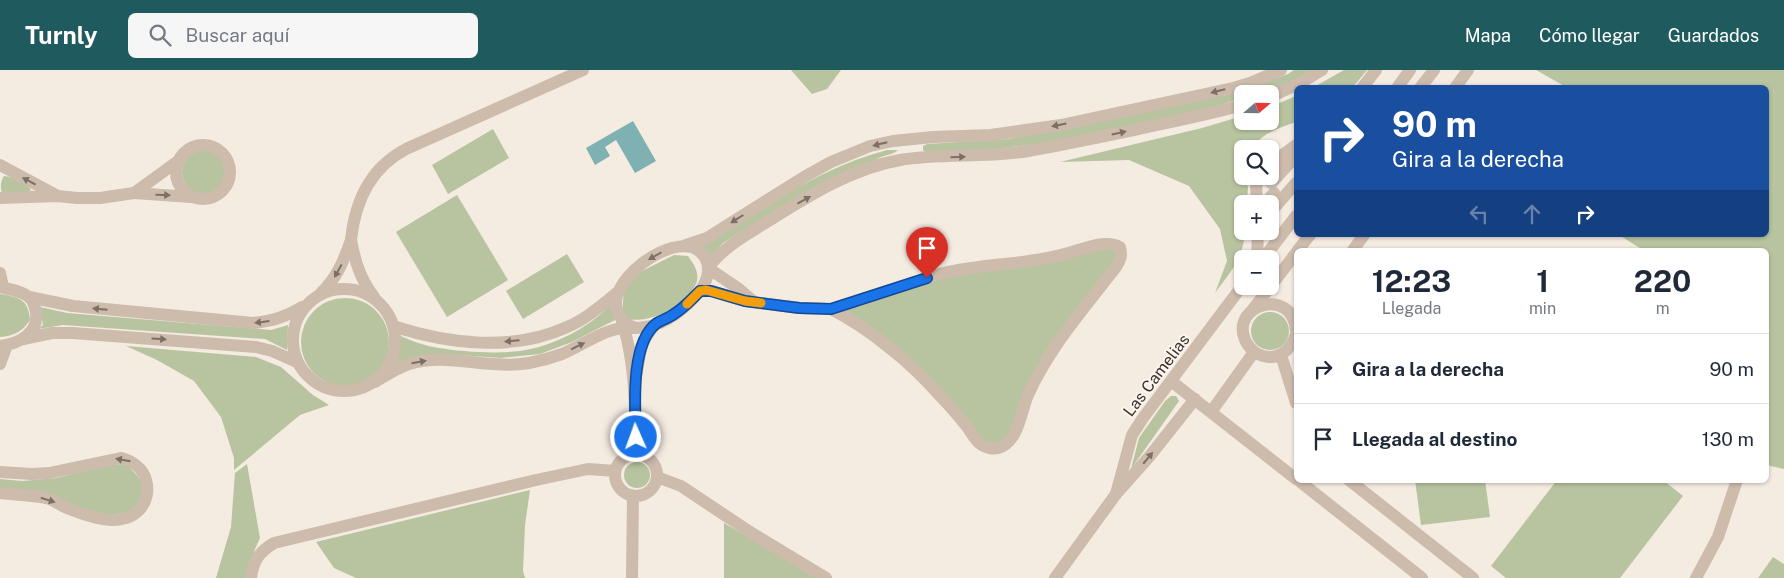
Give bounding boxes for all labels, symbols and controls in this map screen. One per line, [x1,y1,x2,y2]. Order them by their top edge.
search box [128,13,478,58]
text: Turnly [25,21,98,49]
icon: search [146,21,174,49]
text: Buscar aquí [186,24,289,46]
text: Mapa [1465,25,1511,46]
text: Cómo llegar [1539,25,1640,46]
text: Guardados [1668,25,1759,46]
north arrow [1234,85,1279,130]
map controls [1234,85,1279,295]
one-way arrow [1211,87,1226,95]
text: 90 m [1392,104,1477,145]
icon: right [1309,105,1374,170]
one-way arrow [1051,121,1067,129]
one-way arrow [1111,129,1126,137]
one-way arrow [873,140,888,148]
button: search [1234,140,1279,185]
text: Gira a la derecha [1392,146,1564,172]
one-way arrow [950,152,966,160]
one-way arrow [22,177,36,185]
one-way arrow [155,191,171,199]
one-way arrow [797,195,811,204]
button: + [1234,195,1279,240]
icon: left [1465,200,1493,228]
icon: ahead [1518,200,1546,228]
icon: right [1571,200,1599,228]
one-way arrow [731,214,744,224]
pin [906,227,948,278]
icon: arrive [913,234,941,262]
button: − [1234,250,1279,295]
one-way arrow [648,252,661,261]
text: 12:23 [1372,263,1451,299]
text: 1 [1536,263,1549,299]
text: 220 [1634,263,1691,299]
one-way arrow [334,264,343,277]
text: Llegada [1382,299,1441,318]
text: min [1529,299,1556,318]
text: m [1656,299,1669,318]
one-way arrow [92,304,108,312]
one-way arrow [254,318,270,326]
street label: Las Camelias [1119,330,1193,420]
one-way arrow [151,336,167,344]
one-way arrow [504,338,520,346]
one-way arrow [571,342,585,350]
icon: right [1309,355,1337,383]
one-way arrow [412,358,428,366]
text: Gira a la derecha [1352,358,1504,380]
text: 90 m [1710,358,1754,380]
position arrow [609,410,661,462]
icon: arrive [1309,425,1337,453]
text: Llegada al destino [1352,428,1517,450]
text: 130 m [1702,428,1754,450]
one-way arrow [1143,451,1154,464]
one-way arrow [114,456,130,464]
one-way arrow [41,496,56,504]

